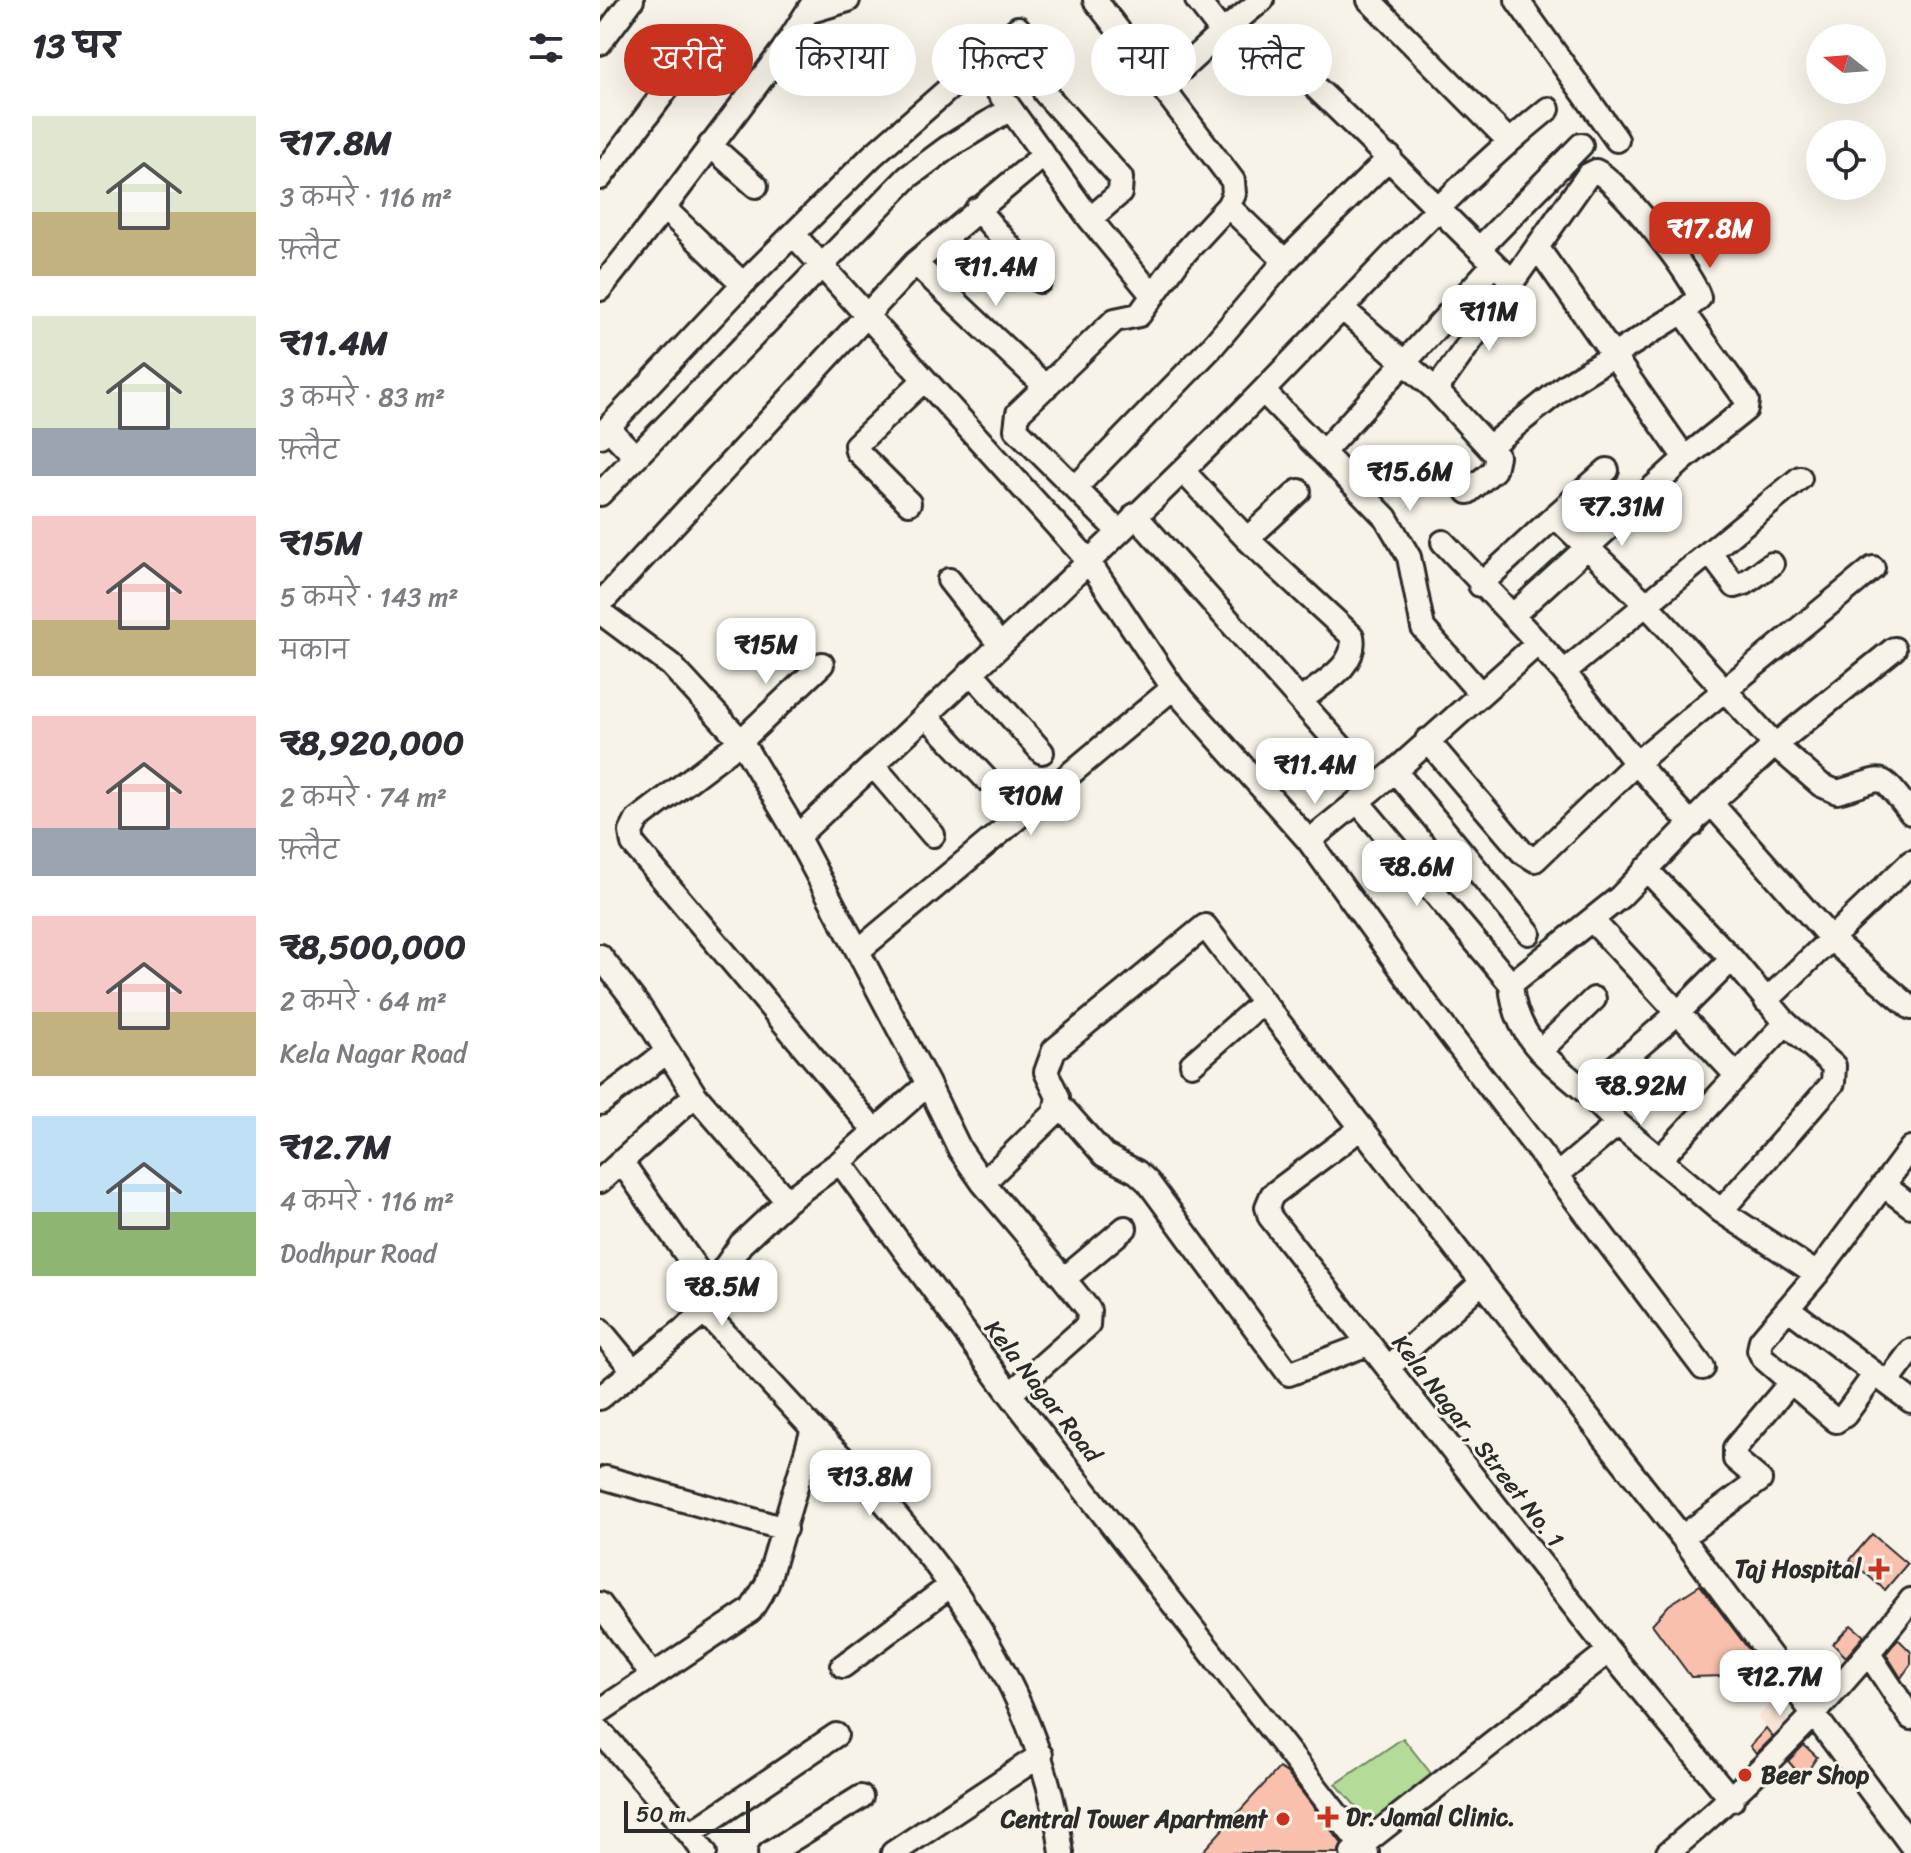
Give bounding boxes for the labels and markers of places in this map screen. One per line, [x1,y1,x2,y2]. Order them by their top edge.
pin: ₹17.8M [1645,202,1775,270]
pin: ₹11.4M [931,240,1061,308]
pin: ₹11M [1442,285,1536,353]
pin: ₹15.6M [1345,445,1475,513]
pin: ₹7.31M [1557,480,1687,548]
pin: ₹15M [719,618,813,686]
pin: ₹11.4M [1250,738,1380,806]
pin: ₹10M [984,769,1078,837]
pin: ₹8.6M [1361,840,1473,908]
pin: ₹8.92M [1576,1059,1706,1127]
pin: ₹8.5M [666,1260,778,1328]
pin: ₹13.8M [805,1450,935,1518]
place label: Taj Hospital [1735,1548,1862,1590]
marker: Taj Hospital [1868,1558,1890,1580]
pin: ₹12.7M [1715,1650,1845,1718]
place label: Beer Shop [1761,1754,1869,1796]
marker: Beer Shop [1736,1766,1754,1784]
place label: Dr. Jamal Clinic. [1346,1796,1515,1838]
place label: Central Tower Apartment [1000,1798,1268,1840]
marker: Dr. Jamal Clinic. [1317,1806,1339,1828]
marker: Central Tower Apartment [1274,1810,1292,1828]

